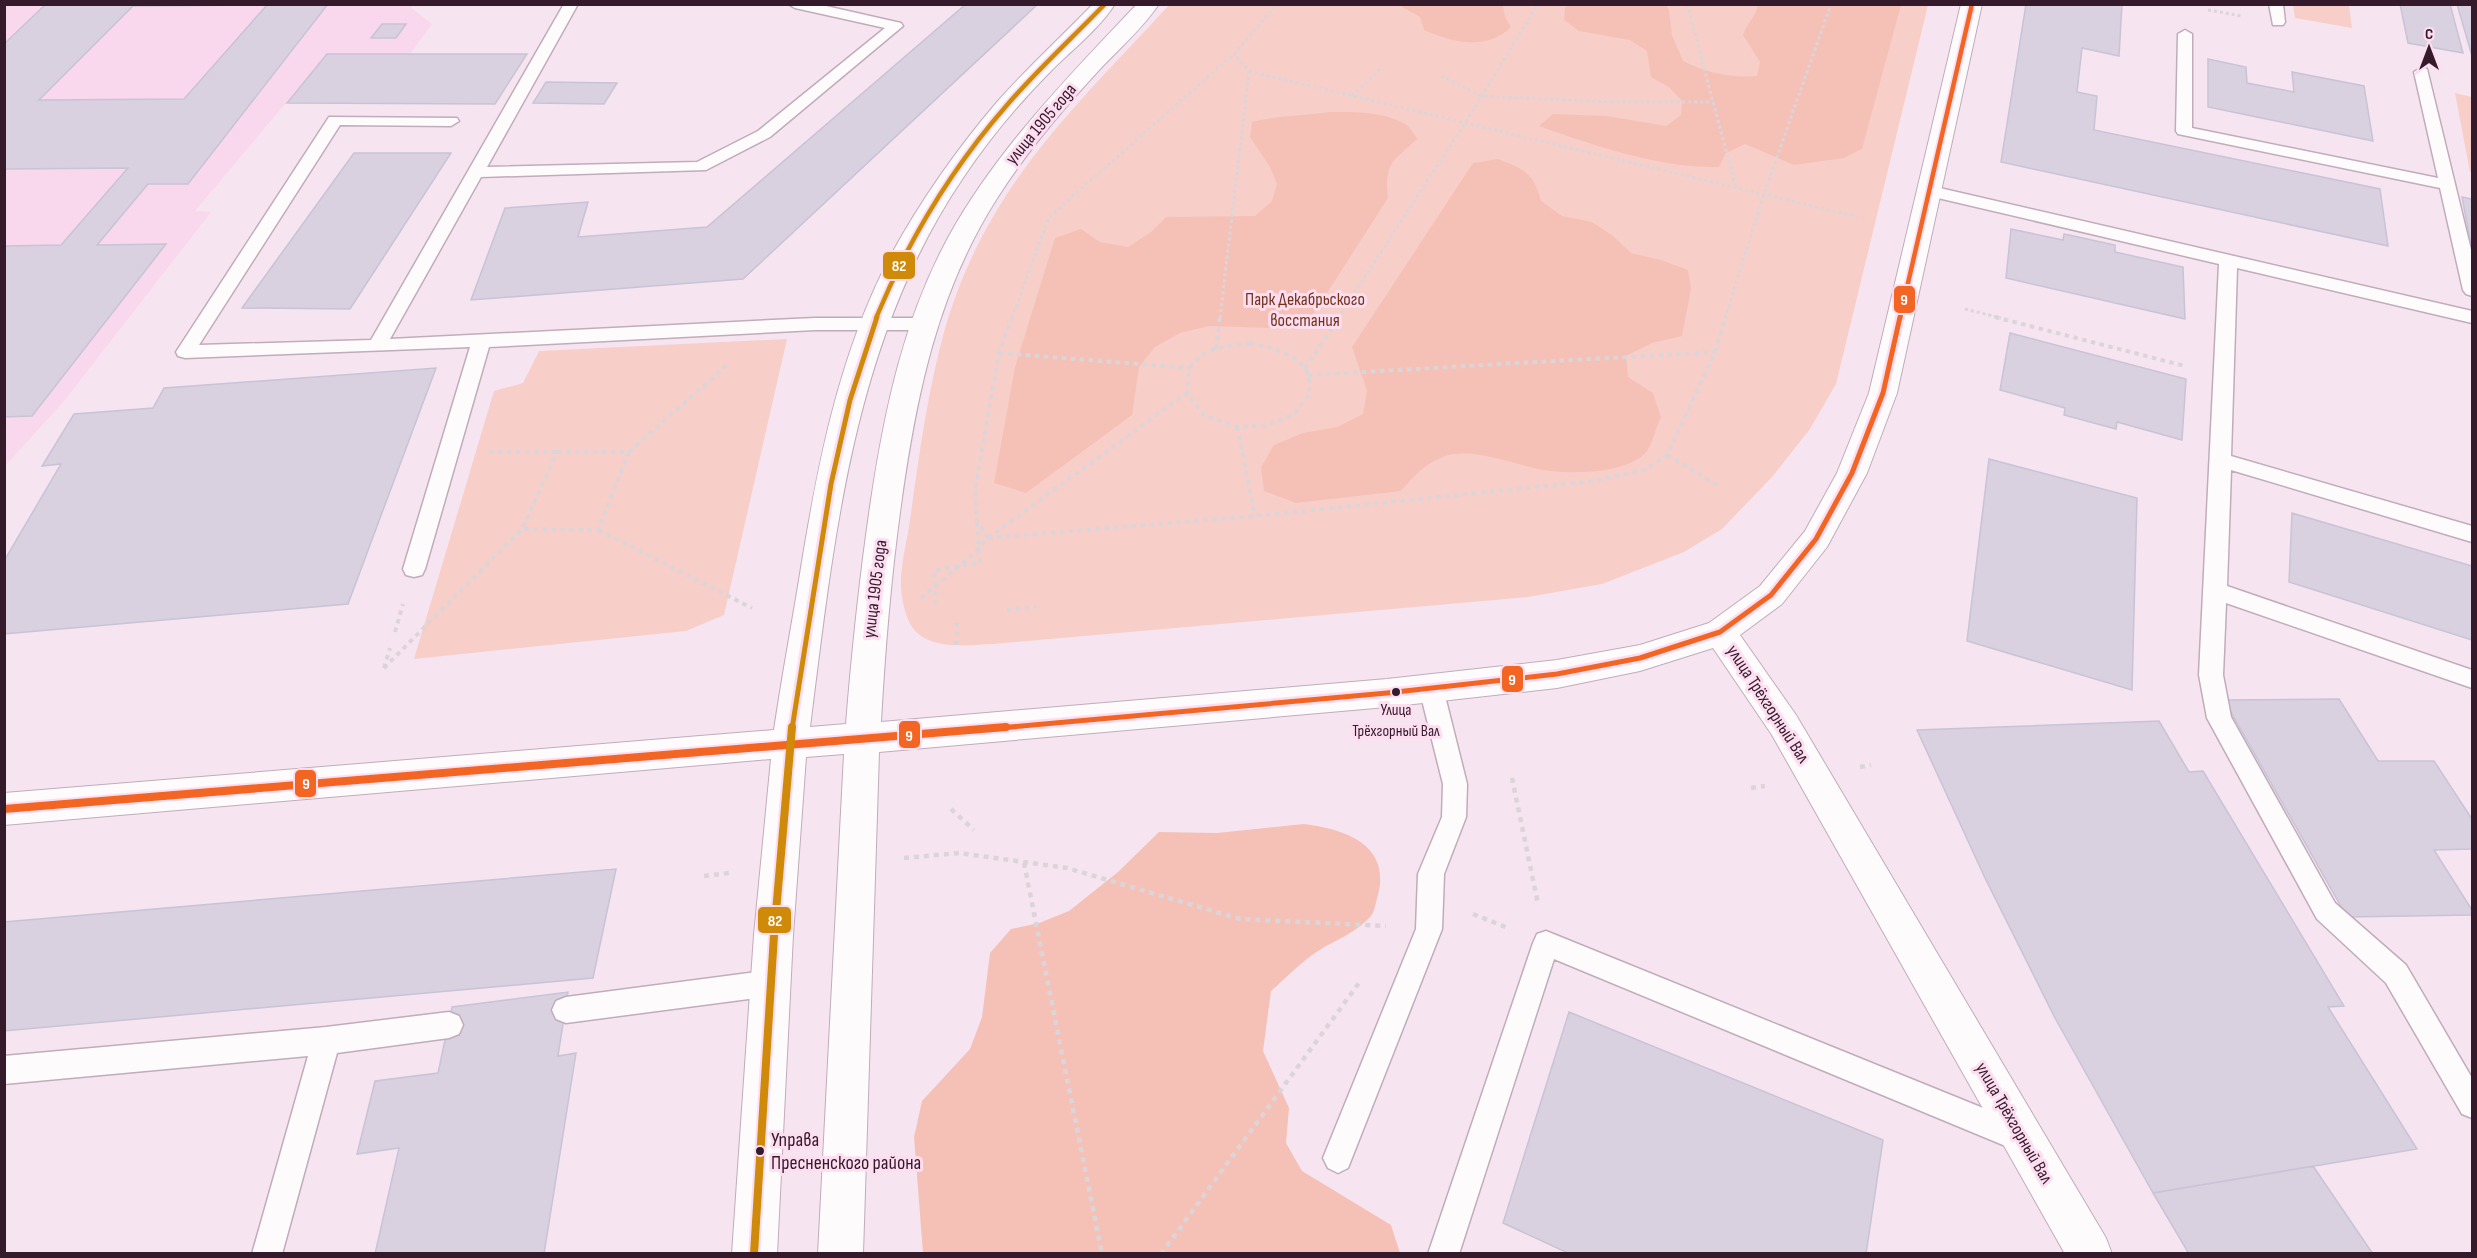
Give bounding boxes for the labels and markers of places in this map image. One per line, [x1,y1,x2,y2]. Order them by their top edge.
marker: Улица Трёхгорный Вал [1390,686,1402,698]
place label: Улица Трёхгорный Вал [1352,701,1440,741]
place label: Управа Пресненского района [771,1128,921,1175]
marker: Управа Пресненского района [754,1145,766,1157]

